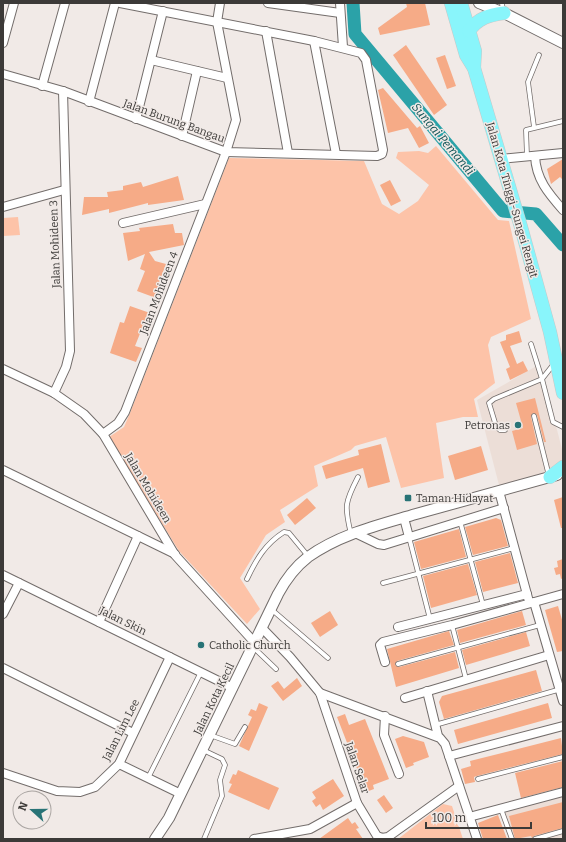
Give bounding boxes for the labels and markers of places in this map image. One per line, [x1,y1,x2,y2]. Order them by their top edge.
place label: Petronas [464,419,510,432]
marker: Petronas [513,420,523,430]
place label: Taman Hidayat [416,492,493,505]
marker: Taman Hidayat [403,493,413,503]
place label: Catholic Church [209,639,291,652]
marker: Catholic Church [196,640,206,650]

